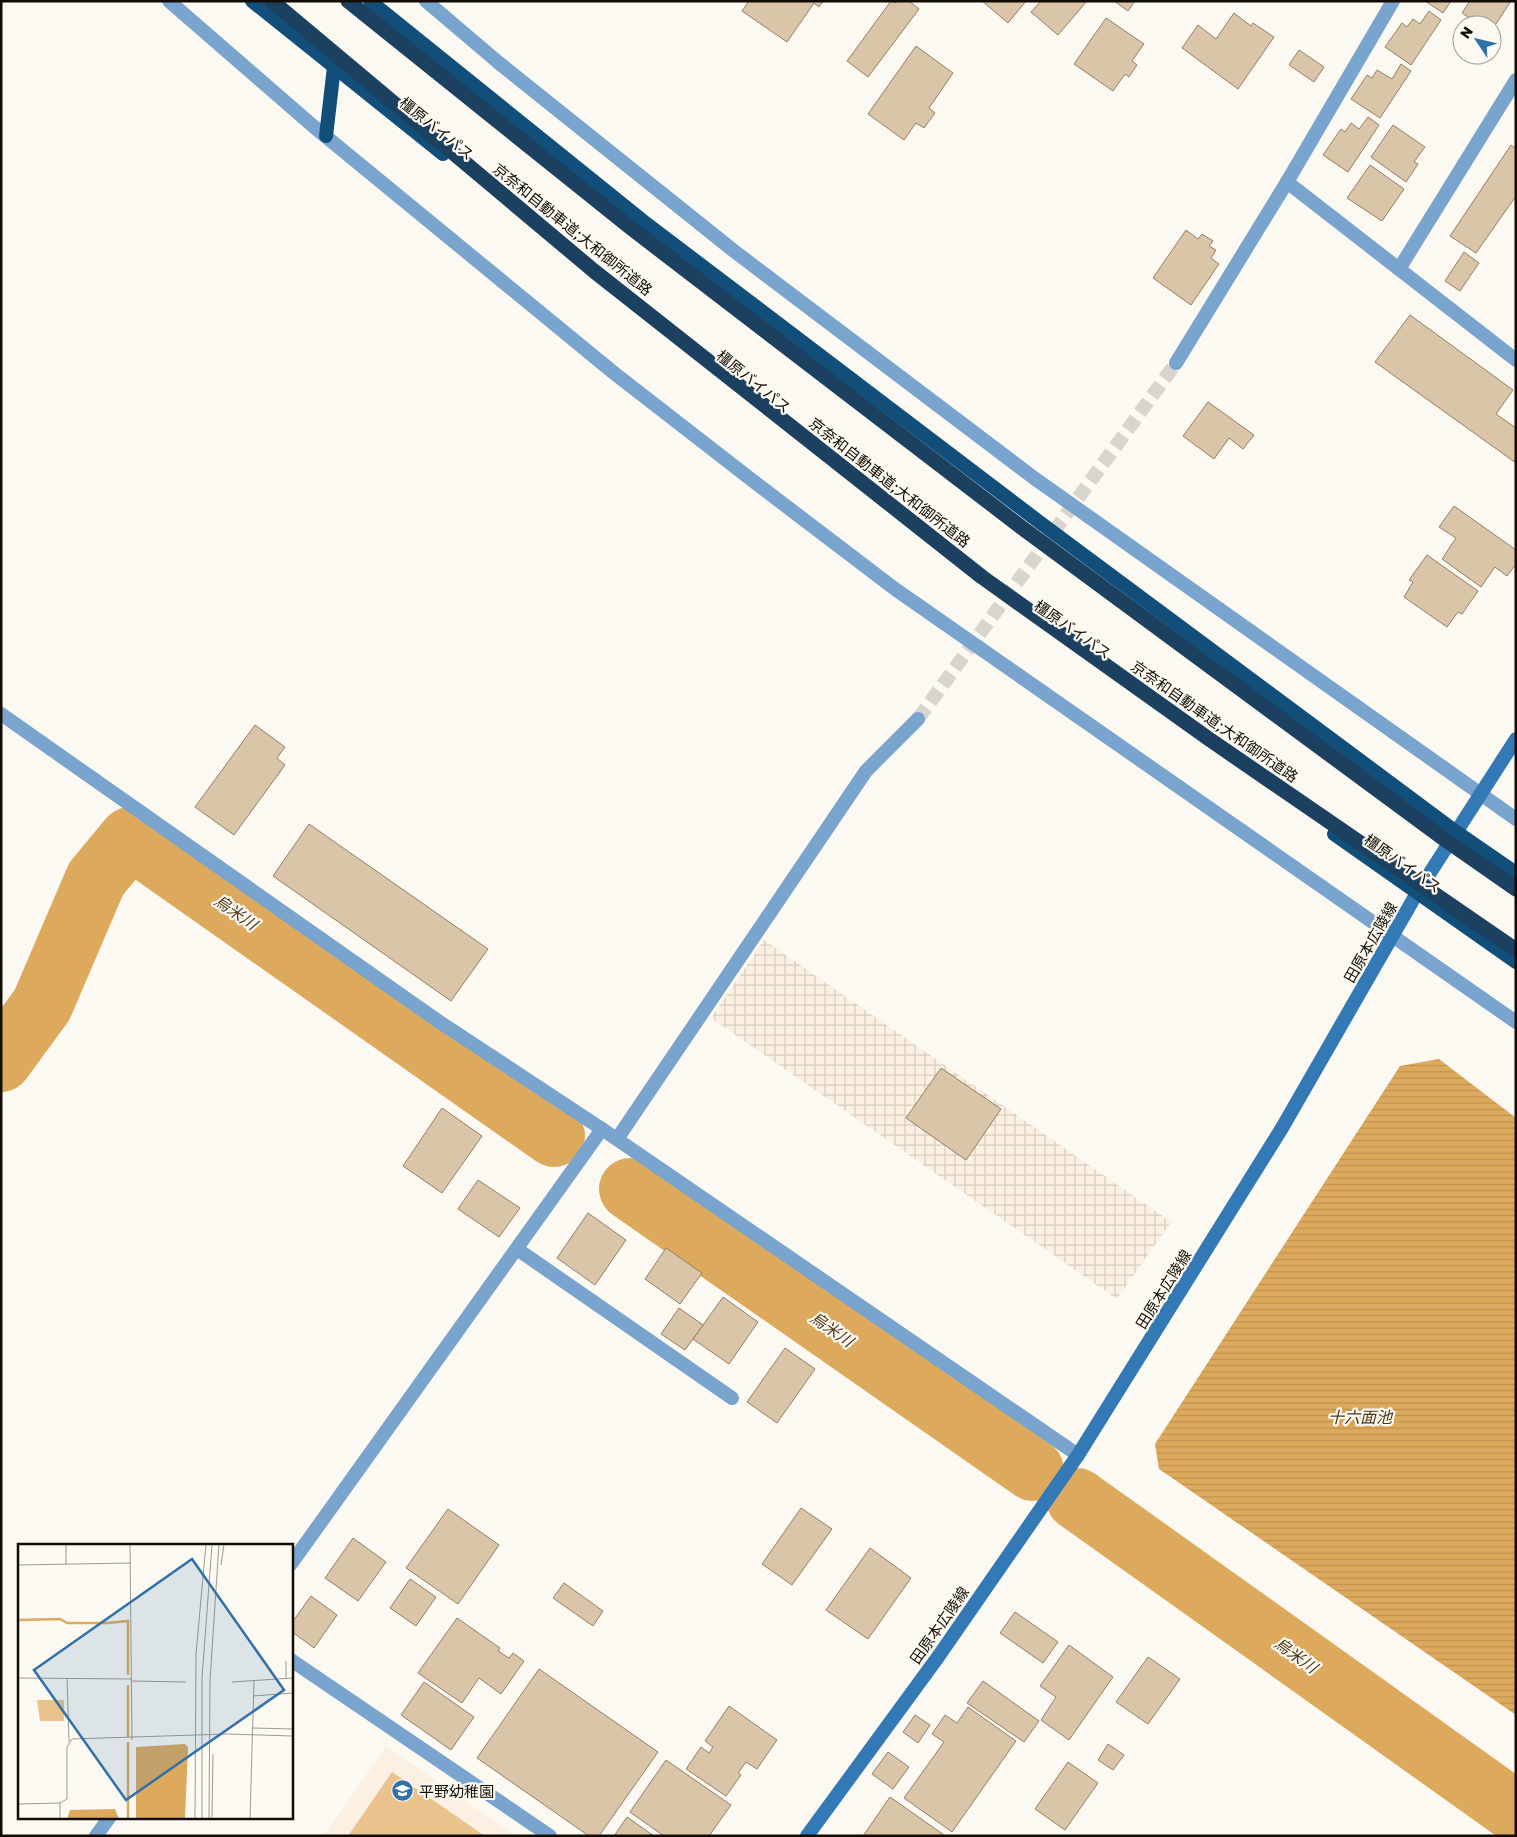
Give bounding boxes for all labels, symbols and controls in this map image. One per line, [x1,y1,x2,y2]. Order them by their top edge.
north arrow [1452,15,1502,65]
text: N [1456,23,1476,41]
street label: 橿原バイパス [396,93,478,163]
street label: 京奈和自動車道;大和御所道路 [490,159,656,299]
street label: 橿原バイパス [713,346,795,416]
street label: 京奈和自動車道;大和御所道路 [806,413,974,551]
street label: 橿原バイパス [1031,596,1115,662]
street label: 京奈和自動車道;大和御所道路 [1128,656,1302,786]
street label: 橿原バイパス [1361,830,1445,896]
water label: 烏米川 [211,890,263,935]
street label: 田原本広陵線 [1340,899,1400,985]
street label: 田原本広陵線 [1132,1246,1194,1332]
water label: 烏米川 [807,1307,859,1352]
water label: 十六面池 [1328,1407,1394,1427]
inset map [18,1544,292,1820]
street label: 田原本広陵線 [906,1583,972,1667]
water label: 烏米川 [1271,1633,1323,1678]
school or university icon: 平野幼稚園 [391,1779,415,1803]
place label: 平野幼稚園 [419,1782,494,1800]

